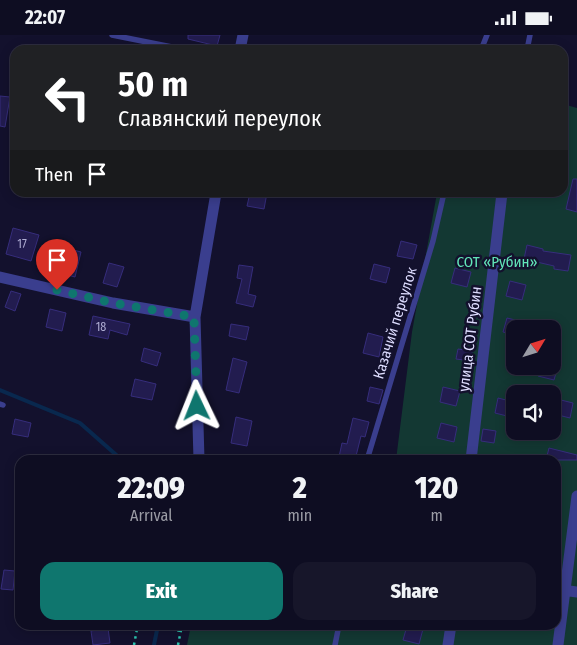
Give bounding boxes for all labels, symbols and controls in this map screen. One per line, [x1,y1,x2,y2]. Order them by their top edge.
text: 22:07 [25,6,65,29]
text: 50 m [118,63,188,105]
icon: left [35,65,100,130]
text: Славянский переулок [118,105,321,132]
icon: arrive [83,160,111,188]
text: Then [35,163,73,186]
house number: 17 [17,237,27,251]
pin [36,239,78,290]
icon: arrive [43,246,71,274]
park label: СОТ «Рубин» [456,253,538,271]
street label: Казачий переулок [369,265,421,381]
street label: улица СОТ Рубин [455,285,485,393]
house number: 18 [96,320,106,334]
north arrow [506,320,561,375]
map controls [506,320,561,440]
position arrow [170,379,222,431]
button: sound [506,385,561,440]
text: 22:09 [118,470,185,506]
text: 2 [293,470,307,506]
text: 120 [415,470,458,506]
text: Arrival [130,506,172,525]
text: min [287,506,312,525]
text: m [430,506,443,525]
button: Exit [40,562,283,620]
button: Share [293,562,536,620]

